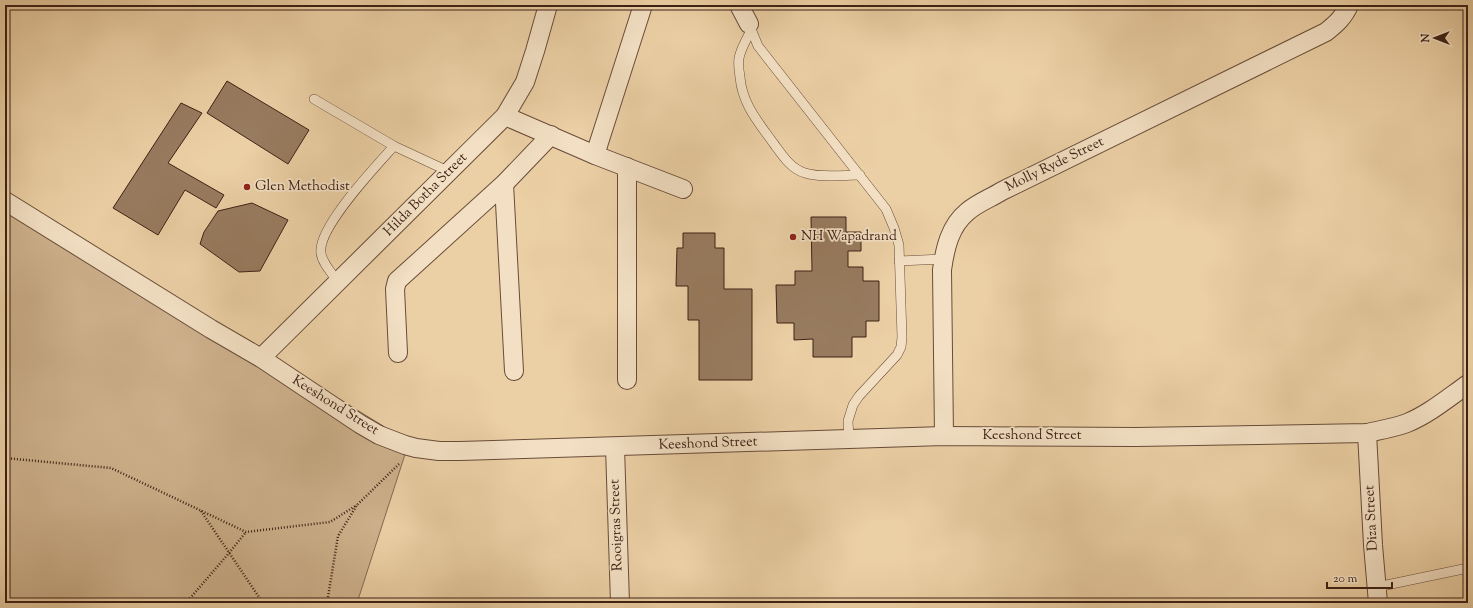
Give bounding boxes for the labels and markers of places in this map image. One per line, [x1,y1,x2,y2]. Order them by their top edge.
place label: Glen Methodist [255,177,350,197]
marker: Glen Methodist [242,182,252,192]
place label: NH Wapadrand [801,227,897,247]
marker: NH Wapadrand [788,232,798,242]

